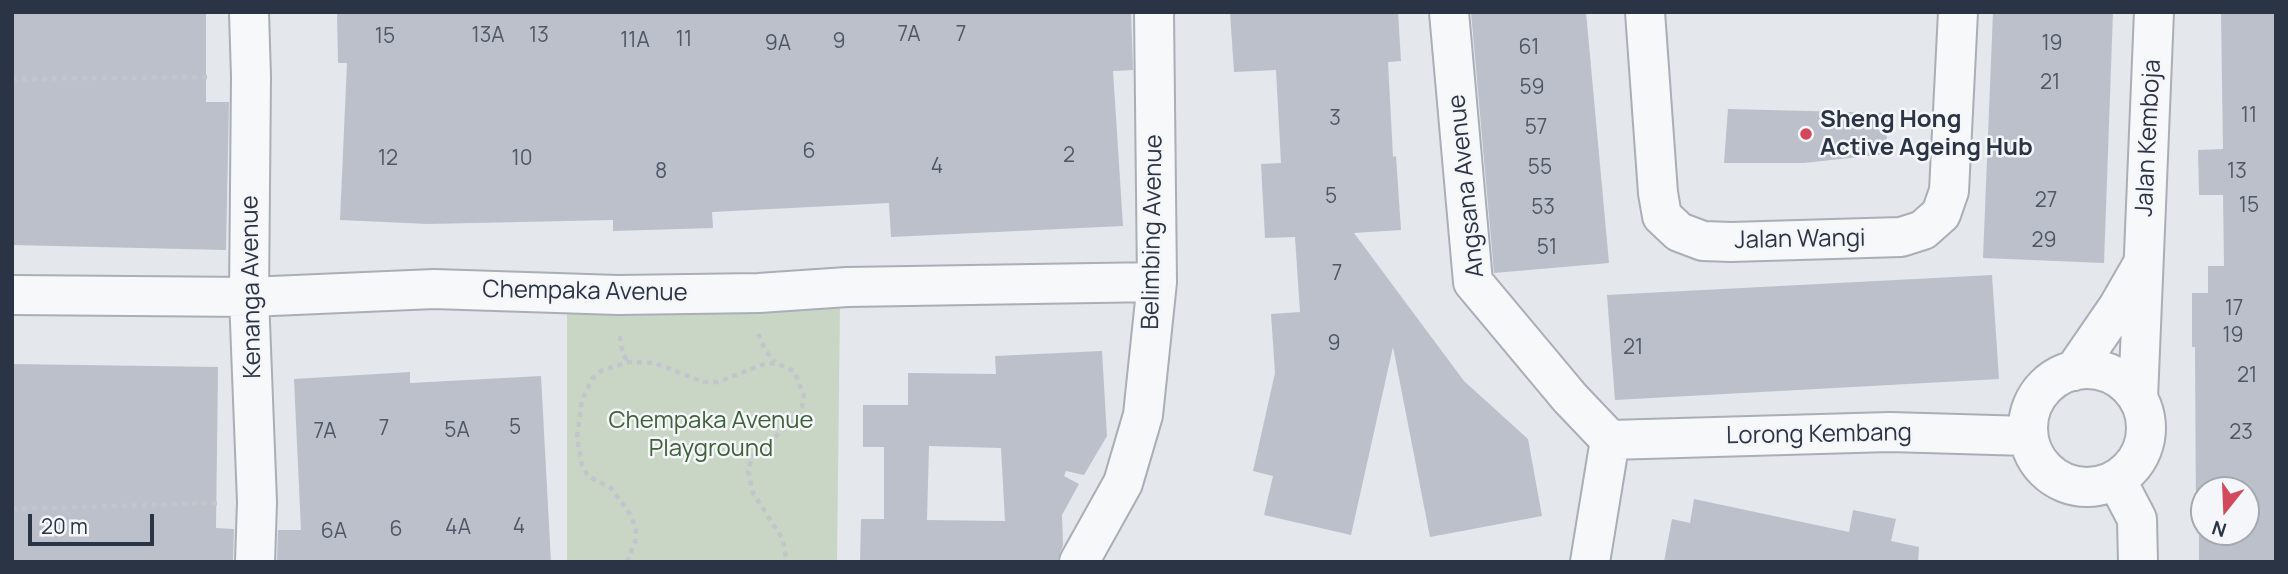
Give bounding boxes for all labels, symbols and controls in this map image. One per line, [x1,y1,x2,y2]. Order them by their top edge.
house number: 7A [897,22,921,48]
house number: 7 [956,22,966,48]
house number: 13A [471,23,505,49]
house number: 13 [529,23,549,49]
house number: 15 [375,24,395,50]
house number: 11 [676,27,692,53]
house number: 11A [620,28,650,54]
house number: 9 [832,29,846,55]
house number: 9A [765,31,791,57]
house number: 19 [2041,31,2063,57]
house number: 61 [1519,35,1539,61]
street label: Jalan Kemboja [2130,59,2168,217]
house number: 21 [2040,70,2060,96]
house number: 59 [1519,75,1545,101]
street label: Angsana Avenue [1443,93,1491,279]
house number: 11 [2241,103,2257,129]
house number: 3 [1329,106,1341,132]
place label: Sheng Hong Active Ageing Hub [1820,106,2033,162]
house number: 57 [1525,115,1547,141]
marker: Sheng Hong Active Ageing Hub [1798,126,1814,142]
street label: Belimbing Avenue [1137,134,1169,330]
house number: 6 [802,139,816,165]
house number: 2 [1063,143,1075,169]
house number: 12 [378,146,398,172]
house number: 10 [512,146,532,172]
house number: 4 [931,154,943,180]
house number: 55 [1528,155,1552,181]
house number: 8 [655,159,667,185]
house number: 13 [2227,159,2247,185]
house number: 5 [1325,184,1337,210]
house number: 27 [2035,188,2057,214]
house number: 15 [2239,193,2259,219]
street label: Kenanga Avenue [236,195,268,379]
house number: 53 [1531,195,1555,221]
street label: Jalan Wangi [1734,224,1866,256]
house number: 29 [2031,228,2057,254]
house number: 51 [1537,235,1557,261]
house number: 7 [1332,261,1342,287]
street label: Chempaka Avenue [482,276,688,308]
house number: 17 [2225,296,2243,322]
house number: 19 [2222,323,2244,349]
house number: 9 [1327,331,1341,357]
house number: 21 [1623,335,1643,361]
house number: 21 [2237,363,2257,389]
park label: Chempaka Avenue Playground [608,407,814,463]
house number: 5 [509,415,521,441]
house number: 7 [379,416,389,442]
house number: 5A [444,418,470,444]
house number: 7A [313,419,337,445]
street label: Lorong Kembang [1726,419,1912,451]
house number: 23 [2229,420,2253,446]
north arrow [2190,476,2260,546]
scale bar [32,500,158,544]
text: 20 m [41,512,88,540]
house number: 4 [513,514,525,540]
house number: 4A [445,515,471,541]
text: N [2209,515,2230,544]
house number: 6 [389,517,403,543]
house number: 6A [321,519,347,545]

